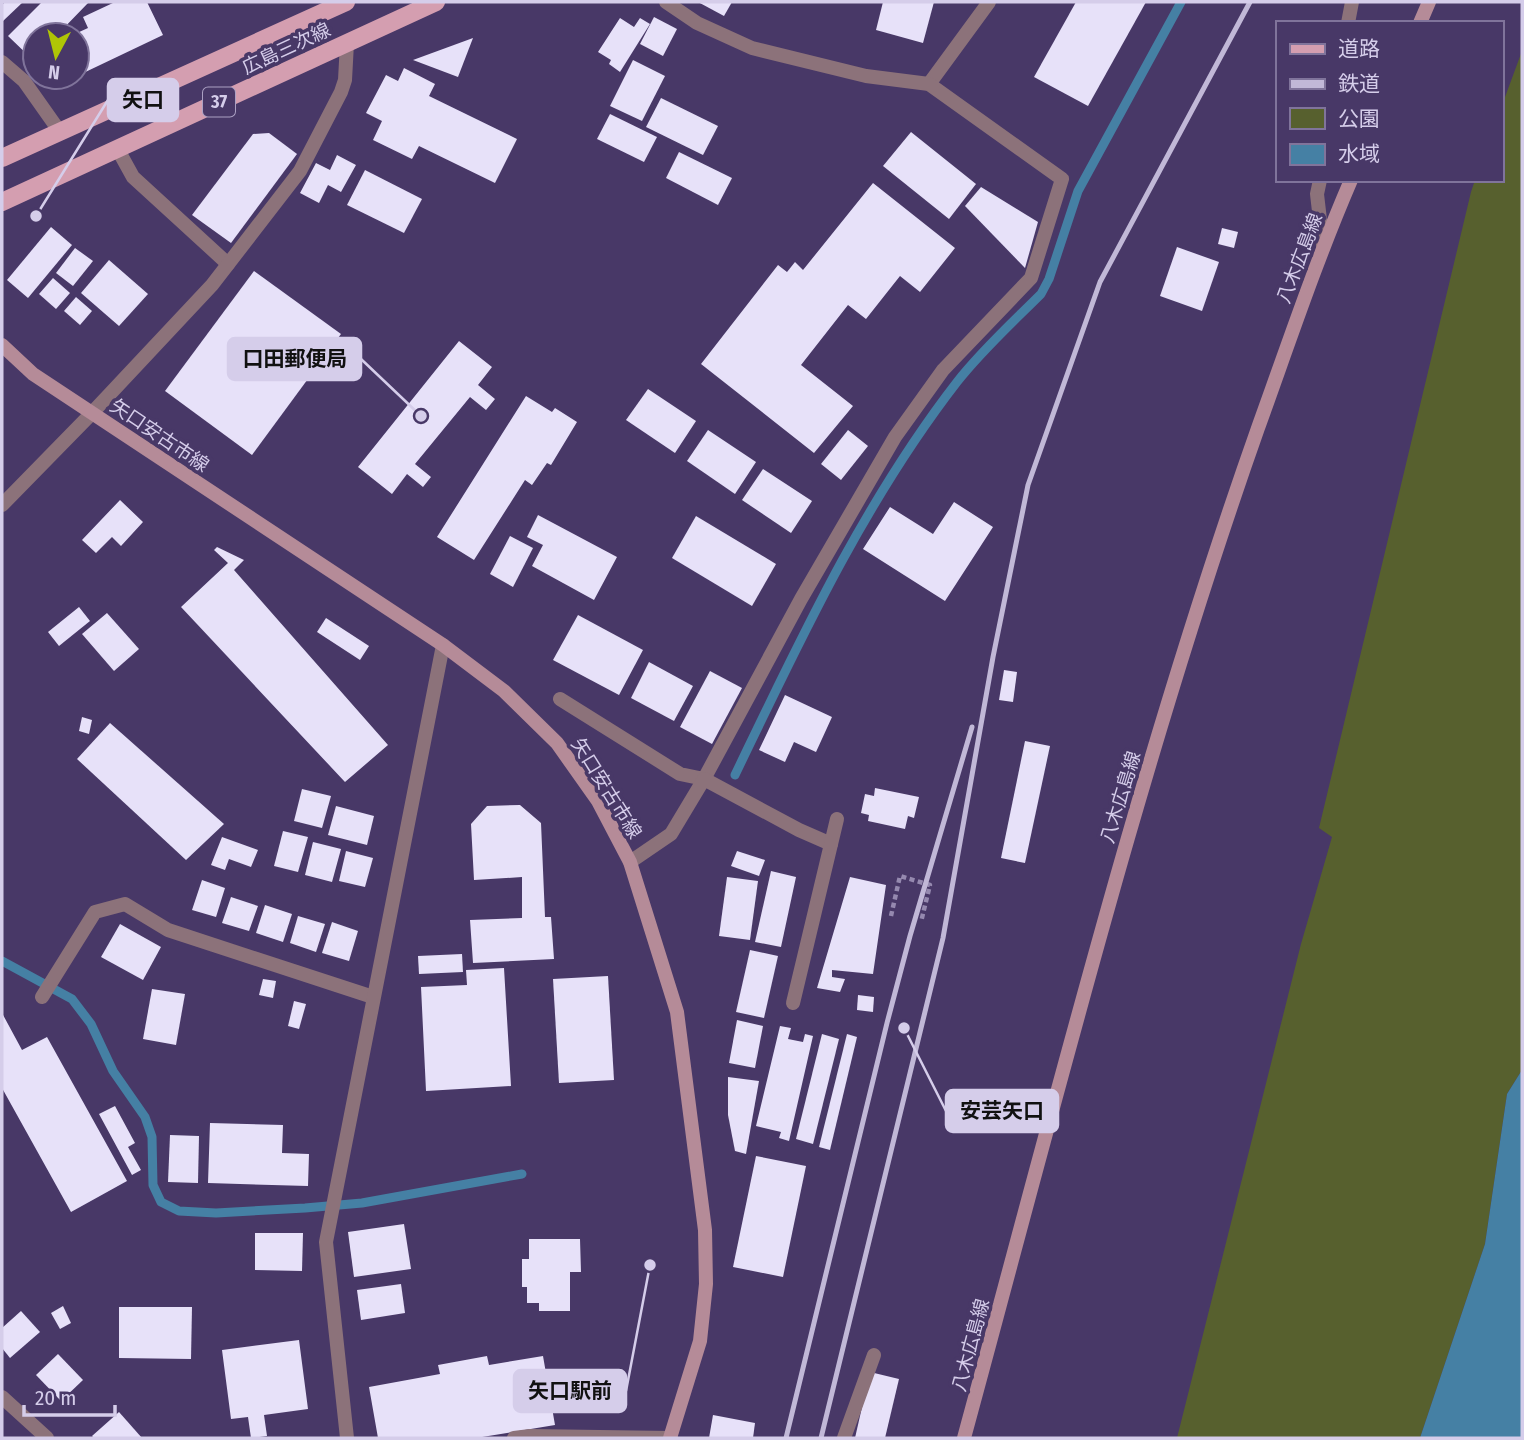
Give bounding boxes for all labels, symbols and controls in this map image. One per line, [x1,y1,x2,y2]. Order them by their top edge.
street label: 広島三次線 [238,18,334,79]
north arrow [21,21,91,91]
legend [1276,21,1503,182]
text: 道路 [1338,36,1380,62]
text: N [47,60,61,84]
text: 鉄道 [1338,71,1380,97]
callout: 矢口 [108,79,178,121]
text: 矢口 [122,87,164,113]
road number: 37 [203,88,235,116]
text: 公園 [1338,106,1380,132]
text: 水域 [1338,141,1380,167]
street label: 八木広島線 [1272,210,1327,307]
callout: 口田郵便局 [228,338,361,380]
text: 口田郵便局 [243,346,348,372]
street label: 矢口安古市線 [106,394,213,477]
street label: 矢口安古市線 [567,734,647,843]
street label: 八木広島線 [1096,748,1145,846]
callout: 安芸矢口 [946,1090,1058,1132]
text: 安芸矢口 [960,1098,1044,1124]
street label: 八木広島線 [947,1296,994,1394]
callout: 矢口駅前 [514,1370,626,1412]
scale bar [24,1374,116,1418]
text: 矢口駅前 [528,1378,612,1404]
text: 20 m [35,1385,76,1411]

